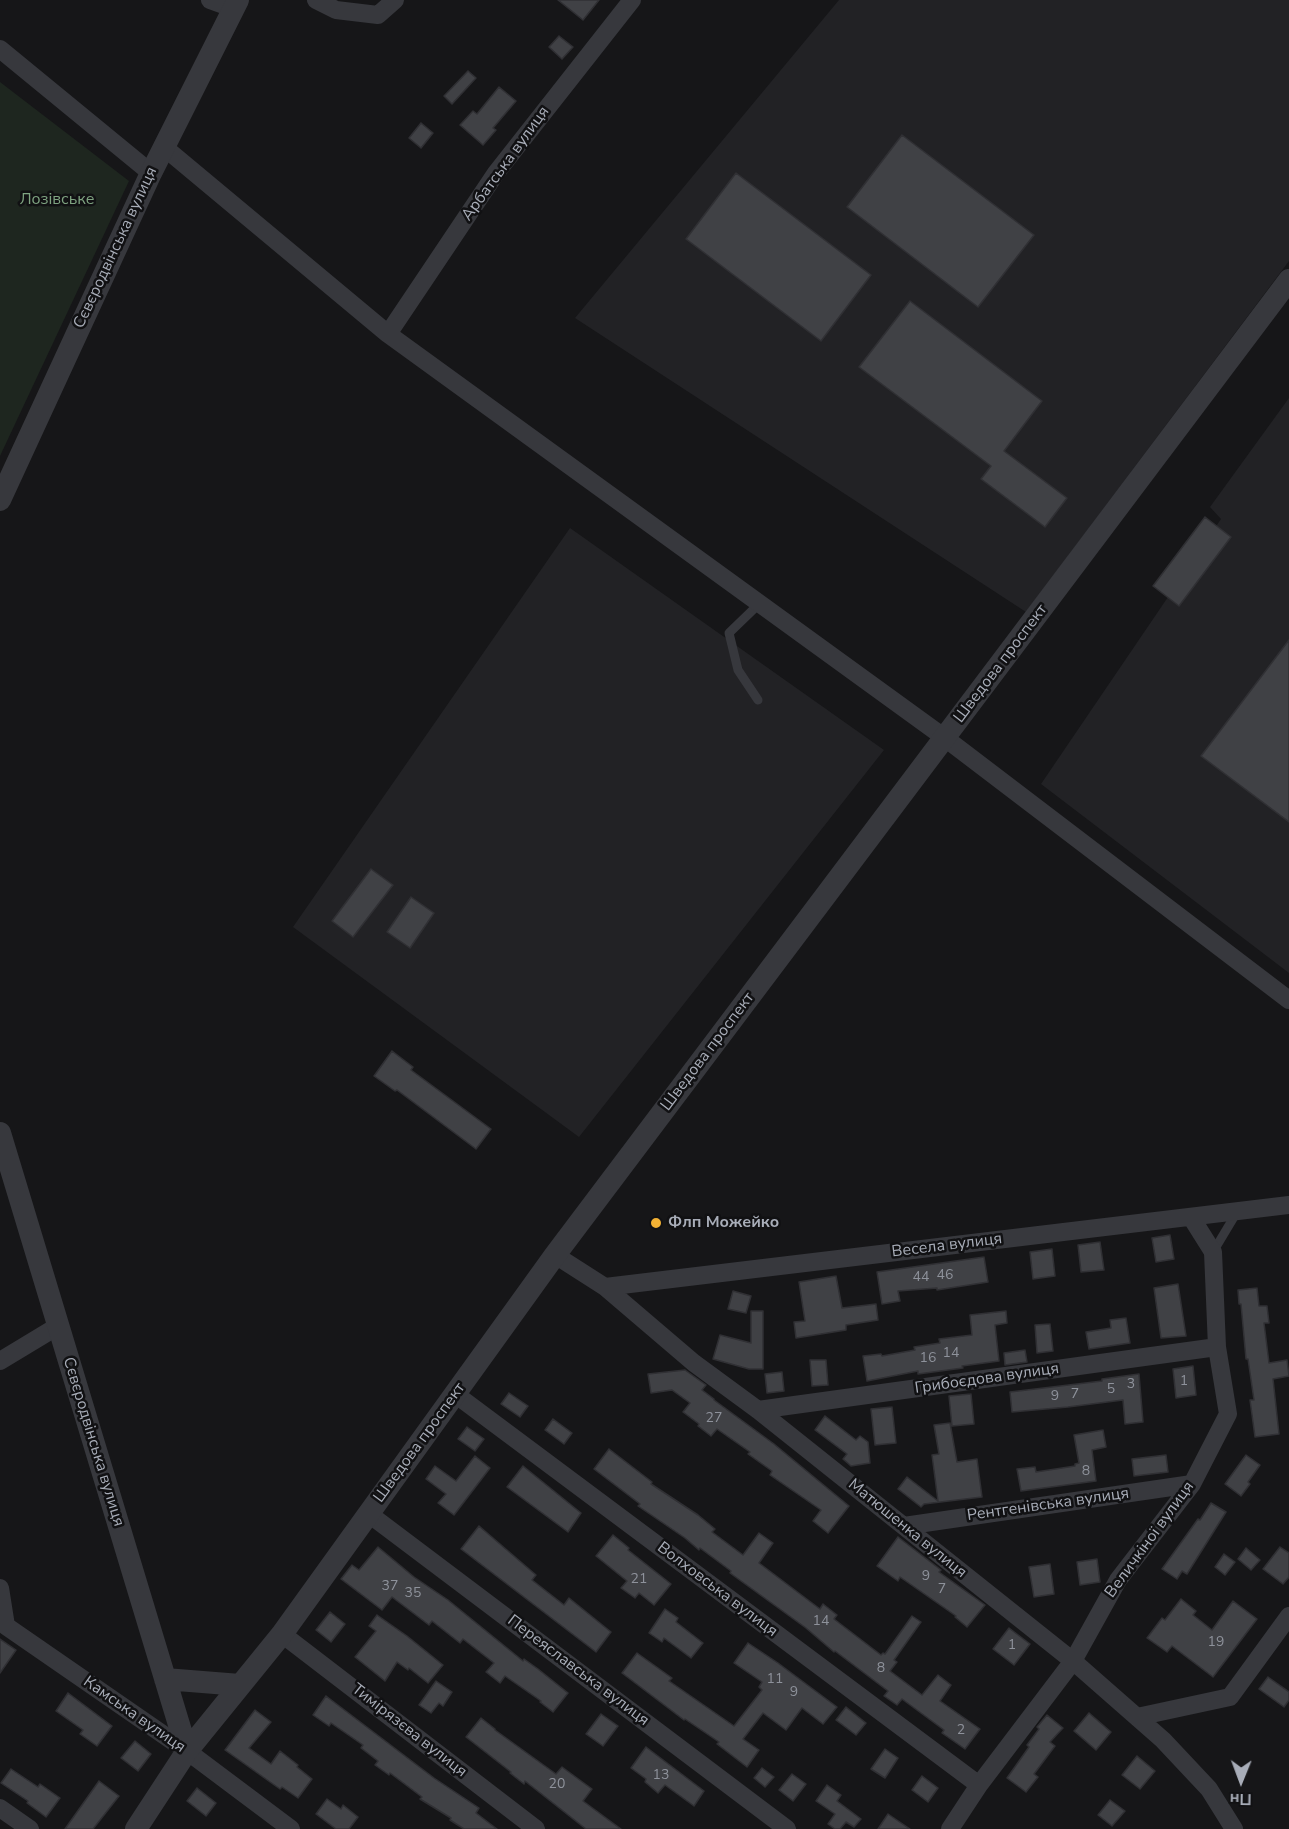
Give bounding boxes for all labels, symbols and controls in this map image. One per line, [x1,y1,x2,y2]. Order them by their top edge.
street label: Арбатська вулиця [458,103,554,225]
street label: Сєвєродвінська вулиця [70,164,162,332]
park label: Лозівське [20,190,94,210]
street label: Шведова проспект [950,601,1052,727]
street label: Шведова проспект [657,989,759,1115]
place label: Флп Можейко [668,1213,779,1233]
marker: Флп Можейко [649,1216,663,1230]
street label: Весела вулиця [891,1230,1003,1262]
house number: 46 [937,1268,953,1284]
house number: 44 [913,1270,929,1286]
house number: 14 [943,1346,959,1362]
house number: 16 [920,1351,936,1367]
street label: Сєвєродвінська вулиця [58,1355,128,1529]
street label: Грибоєдова вулиця [914,1359,1060,1399]
house number: 1 [1180,1374,1188,1390]
house number: 3 [1127,1377,1135,1393]
street label: Шведова проспект [370,1379,470,1507]
house number: 5 [1107,1382,1115,1398]
house number: 7 [1071,1387,1079,1403]
house number: 9 [1051,1389,1059,1405]
house number: 27 [706,1411,722,1427]
house number: 8 [1082,1464,1090,1480]
street label: Матюшенка вулиця [844,1475,970,1583]
street label: Величкіної вулиця [1101,1478,1199,1602]
street label: Рентгенівська вулиця [966,1484,1130,1526]
street label: Волховська вулиця [653,1538,781,1642]
house number: 9 [922,1569,930,1585]
house number: 21 [631,1572,647,1588]
house number: 37 [382,1579,398,1595]
house number: 7 [938,1582,946,1598]
house number: 35 [405,1586,421,1602]
street label: Переяславська вулиця [503,1611,653,1731]
house number: 14 [813,1614,829,1630]
house number: 19 [1208,1635,1224,1651]
house number: 1 [1008,1638,1016,1654]
house number: 8 [877,1661,885,1677]
house number: 11 [767,1672,783,1688]
street label: Камська вулиця [79,1673,189,1757]
street label: Тимірязєва вулиця [348,1680,470,1782]
house number: 9 [790,1685,798,1701]
house number: 2 [957,1723,965,1739]
north arrow [1211,1751,1271,1811]
house number: 13 [653,1768,669,1784]
house number: 20 [549,1777,565,1793]
text: Пн [1229,1788,1252,1810]

